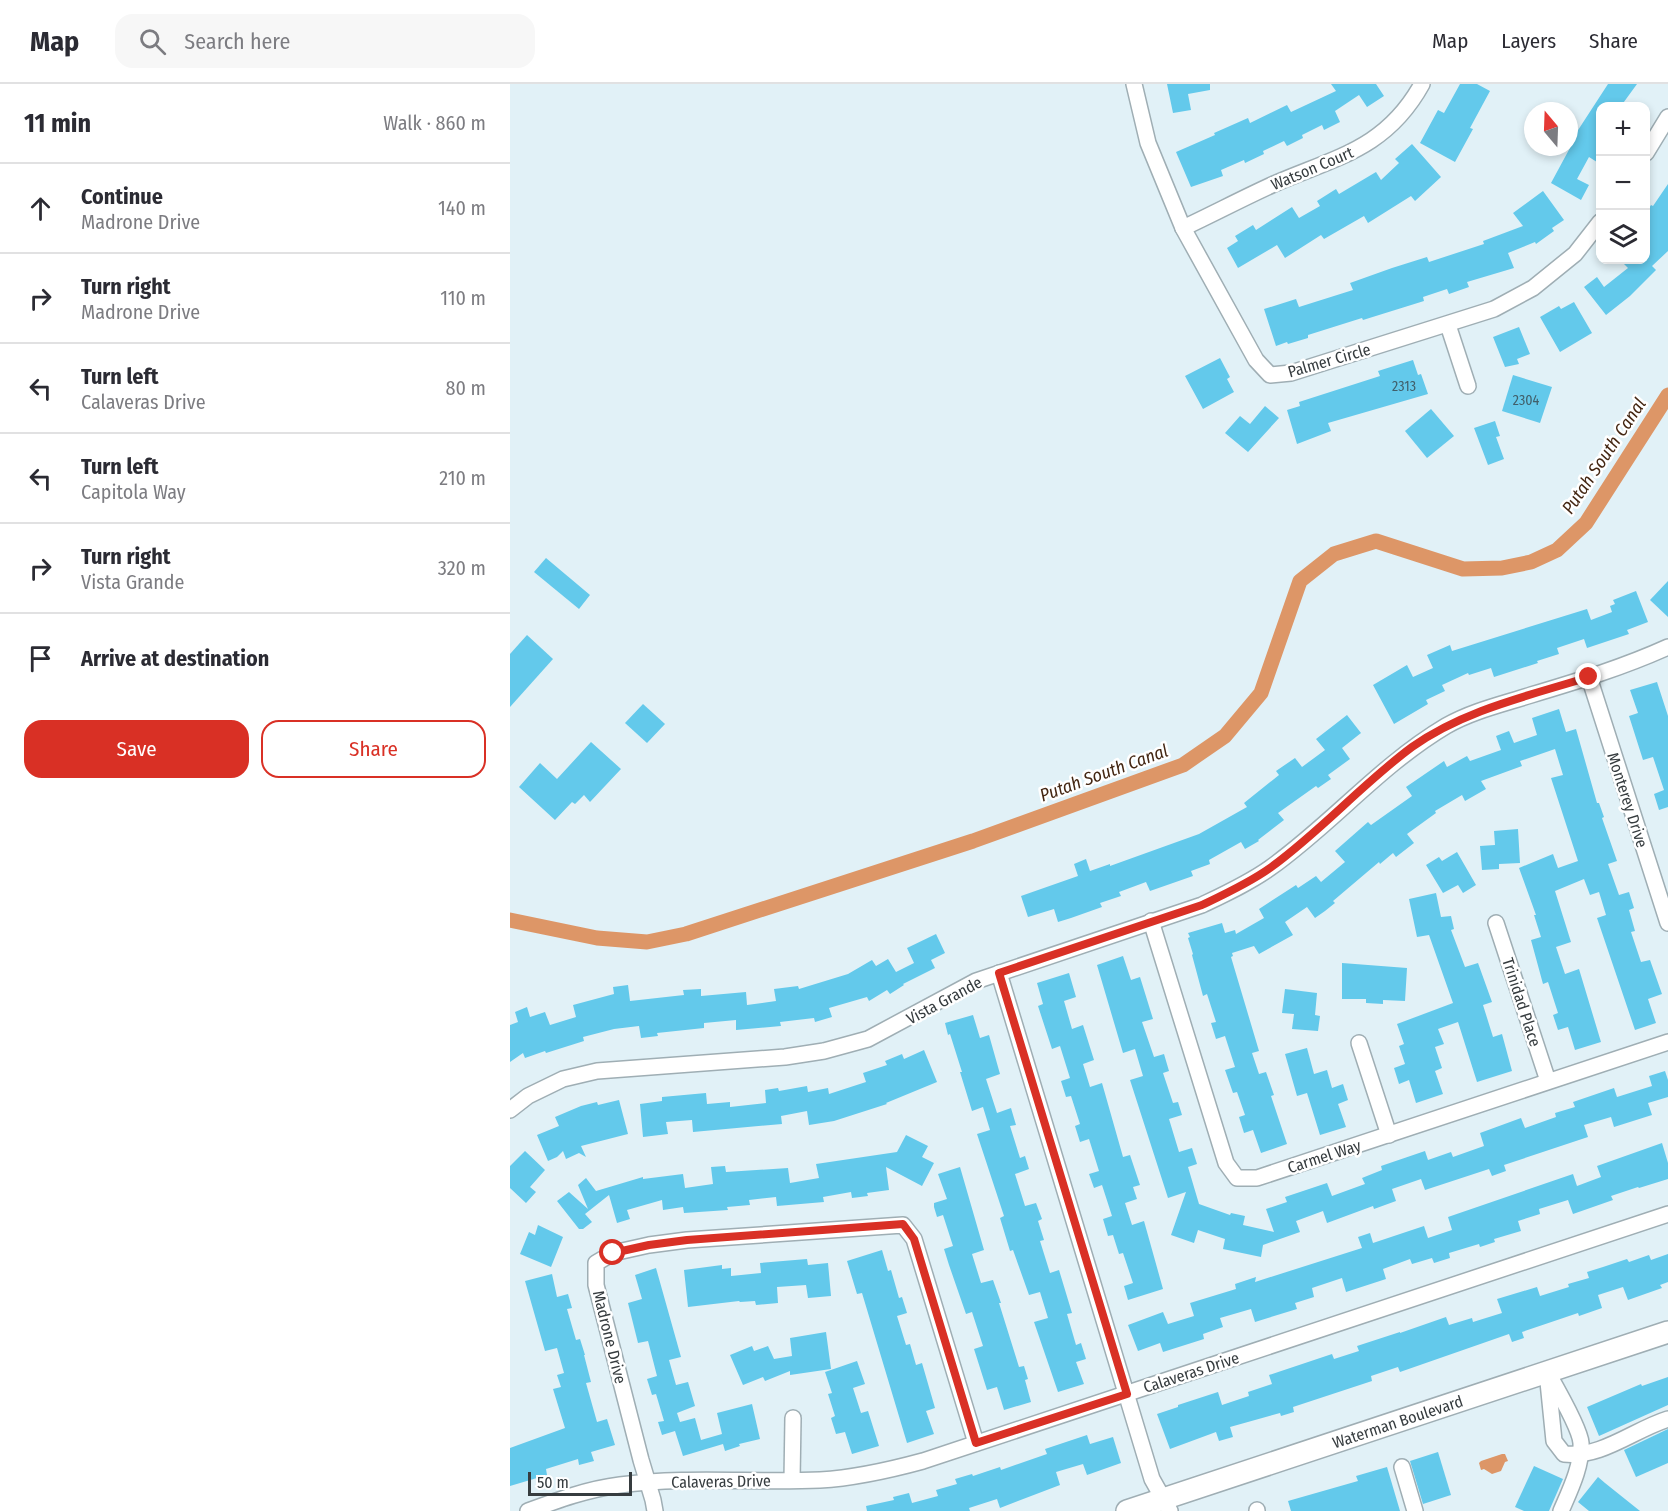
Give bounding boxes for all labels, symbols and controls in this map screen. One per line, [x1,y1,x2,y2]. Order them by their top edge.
search box [115,14,535,68]
text: Map [30,25,79,58]
icon: search [136,25,169,58]
text: Search here [184,28,290,55]
text: Map [1432,28,1468,54]
text: Layers [1501,28,1556,54]
text: Share [1589,28,1638,54]
north arrow [1524,102,1578,156]
map controls [1596,102,1650,264]
button: + [1596,102,1650,156]
text: 11 min [24,108,91,139]
text: Walk · 860 m [383,111,486,135]
street label: Watson Court [1268,142,1357,194]
button: − [1596,156,1650,210]
text: Continue [81,183,163,210]
icon: ahead [24,192,57,225]
text: 140 m [438,196,486,220]
text: Madrone Drive [81,210,200,234]
button: layers [1596,210,1650,264]
text: Turn right [81,273,170,300]
icon: right [24,282,57,315]
text: 110 m [440,286,486,310]
text: Madrone Drive [81,300,200,324]
street label: Palmer Circle [1286,340,1373,381]
text: Turn left [81,363,159,390]
icon: left [24,372,57,405]
text: 80 m [446,376,486,400]
house number: 2313 [1392,378,1416,395]
text: Calaveras Drive [81,390,206,414]
house number: 2304 [1513,392,1539,409]
water label: Putah South Canal [1557,394,1651,518]
text: Turn left [81,453,159,480]
icon: left [24,462,57,495]
text: 210 m [439,466,486,490]
text: Capitola Way [81,480,186,504]
text: Turn right [81,543,170,570]
icon: right [24,552,57,585]
text: 320 m [438,556,486,580]
text: Vista Grande [81,570,184,594]
icon: arrive [24,642,57,675]
text: Arrive at destination [81,645,269,672]
route end [1575,663,1601,689]
button: Save [24,720,249,778]
button: Share [261,720,486,778]
water label: Putah South Canal [1037,739,1171,806]
street label: Monterey Drive [1603,750,1652,850]
street label: Trinidad Place [1498,955,1545,1049]
street label: Vista Grande [903,973,985,1028]
street label: Carmel Way [1285,1135,1364,1177]
route start [599,1239,625,1265]
street label: Madrone Drive [589,1289,630,1386]
street label: Calaveras Drive [1141,1348,1242,1397]
street label: Waterman Boulevard [1330,1392,1465,1452]
scale bar [528,1469,632,1496]
street label: Calaveras Drive [671,1471,771,1492]
text: 50 m [537,1473,569,1492]

